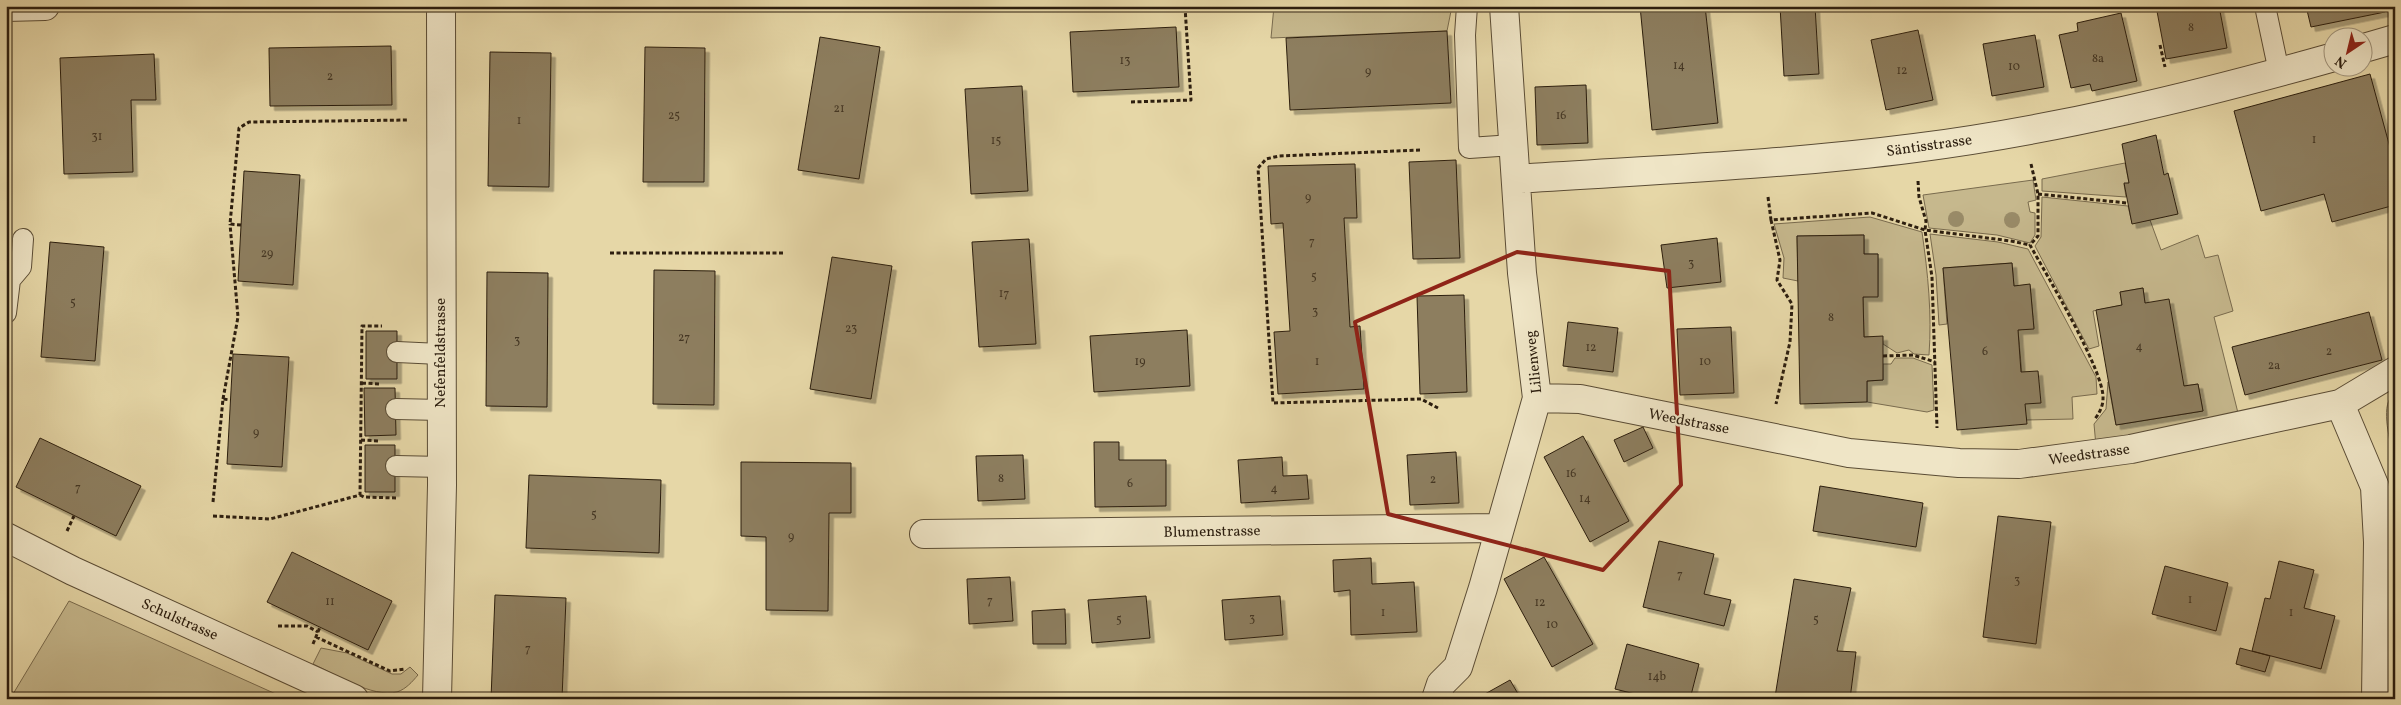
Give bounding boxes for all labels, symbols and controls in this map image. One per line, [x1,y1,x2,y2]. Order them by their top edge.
house number: 8 [2188,20,2194,36]
north arrow [2324,28,2374,78]
house number: 8a [2092,51,2104,67]
text: N [2332,51,2351,72]
house number: 13 [1120,53,1130,69]
house number: 14 [1673,58,1685,74]
house number: 10 [2008,59,2020,75]
house number: 12 [1896,63,1908,79]
house number: 9 [1365,64,1371,80]
house number: 2 [327,69,333,85]
house number: 21 [833,101,845,117]
house number: 25 [668,108,680,124]
house number: 16 [1556,108,1566,124]
house number: 1 [517,113,521,129]
house number: 31 [92,129,102,145]
street label: Säntisstrasse [1885,130,1973,163]
house number: 1 [2312,132,2316,148]
house number: 15 [991,133,1001,149]
house number: 9 [1305,190,1311,206]
house number: 7 [1309,234,1315,250]
house number: 29 [261,246,273,262]
house number: 3 [1688,256,1694,272]
house number: 5 [1311,269,1317,285]
house number: 17 [999,286,1009,302]
house number: 5 [70,295,76,311]
street label: Nefenfeldstrasse [431,298,452,408]
house number: 3 [1312,304,1318,320]
house number: 8 [1828,310,1834,326]
house number: 23 [845,321,857,337]
street label: Lilienweg [1521,329,1548,395]
house number: 27 [678,330,690,346]
house number: 3 [514,333,520,349]
house number: 4 [2135,339,2143,355]
house number: 12 [1585,340,1597,356]
house number: 6 [1982,344,1988,360]
house number: 2 [2326,344,2332,360]
house number: 19 [1135,354,1145,370]
house number: 1 [1315,354,1319,370]
house number: 10 [1699,354,1711,370]
house number: 2a [2268,358,2280,374]
street label: Weedstrasse [1647,404,1731,441]
house number: 9 [253,425,259,441]
street label: Weedstrasse [2047,439,2131,472]
house number: 16 [1566,466,1576,482]
house number: 8 [998,471,1004,487]
house number: 2 [1430,472,1436,488]
house number: 6 [1127,476,1133,492]
house number: 7 [75,480,81,496]
house number: 4 [1270,481,1278,497]
house number: 14 [1579,491,1591,507]
house number: 5 [591,507,597,523]
street label: Blumenstrasse [1163,521,1261,544]
house number: 9 [788,529,794,545]
house number: 7 [1677,567,1683,583]
house number: 3 [2014,573,2020,589]
house number: 1 [2188,592,2192,608]
house number: 7 [987,593,993,609]
street label: Schulstrasse [138,594,221,647]
house number: 11 [325,594,335,610]
house number: 12 [1534,595,1546,611]
house number: 1 [1381,605,1385,621]
house number: 1 [2289,605,2293,621]
house number: 3 [1249,611,1255,627]
house number: 5 [1116,612,1122,628]
house number: 5 [1813,612,1819,628]
house number: 10 [1546,617,1558,633]
house number: 7 [525,641,531,657]
house number: 14b [1648,669,1667,685]

